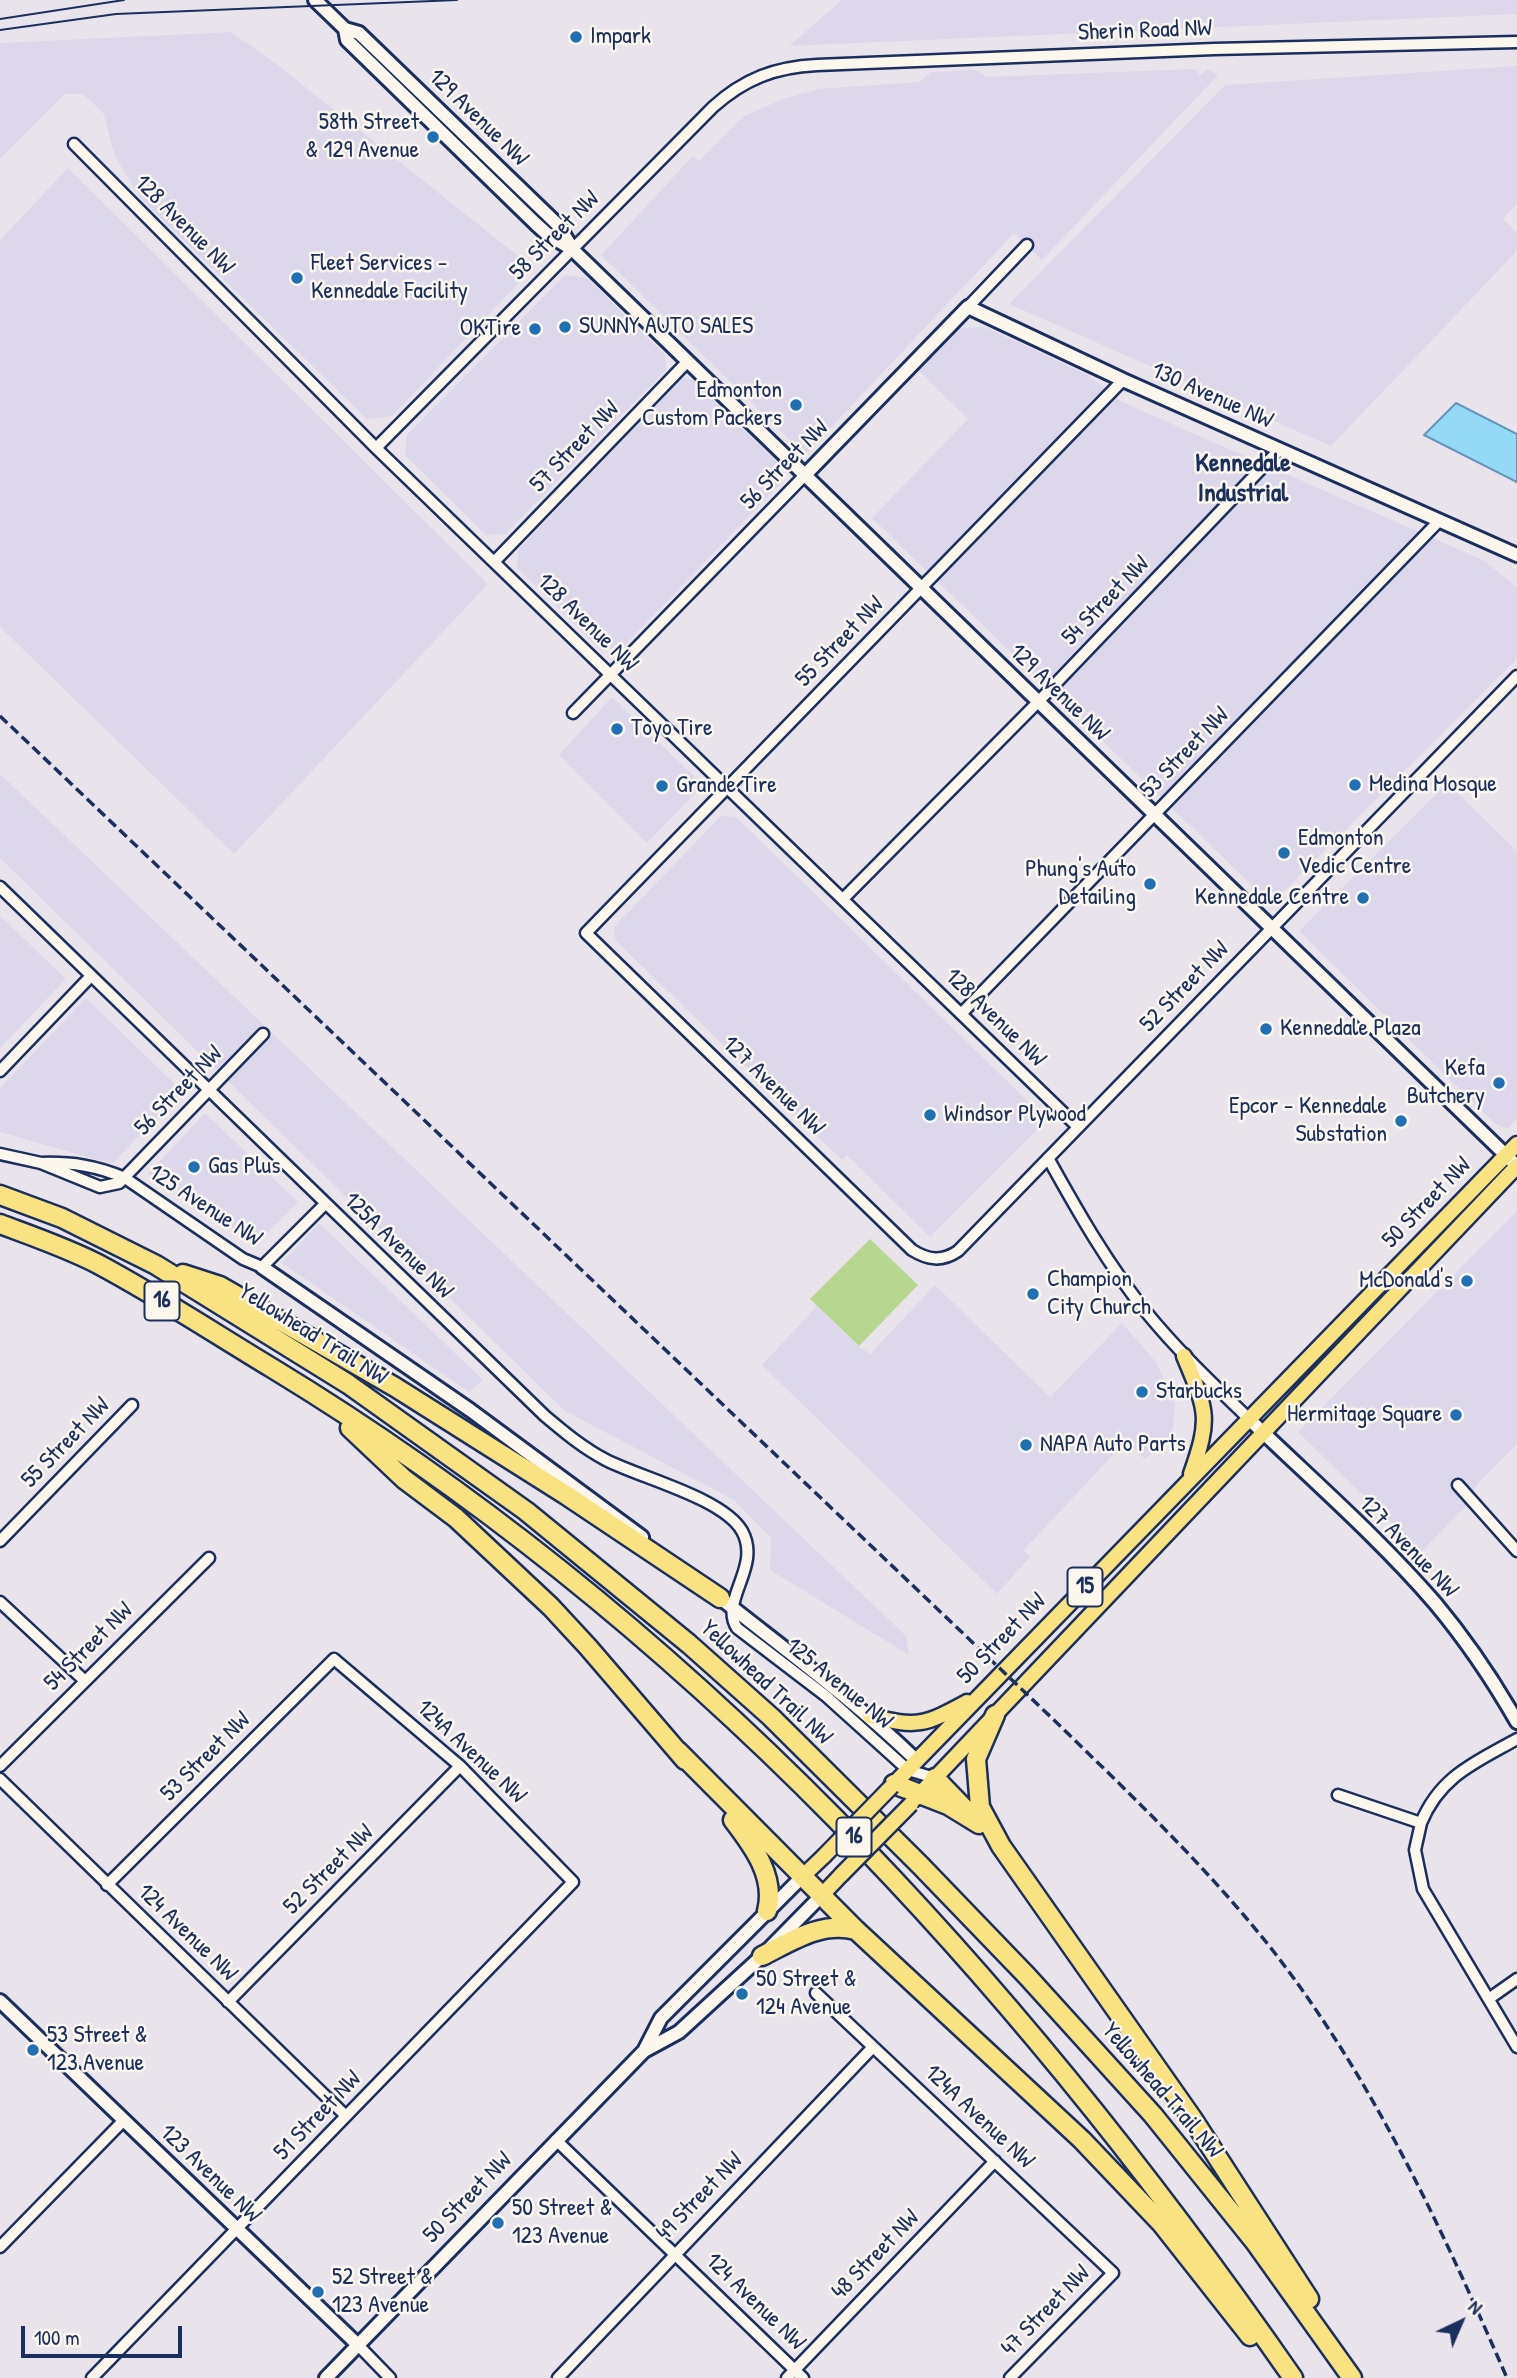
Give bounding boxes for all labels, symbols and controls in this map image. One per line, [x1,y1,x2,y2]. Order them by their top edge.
street label: Sherin Road NW [1078,14,1212,48]
place label: Impark [590,23,651,51]
marker: Impark [568,29,584,45]
street label: 129 Avenue NW [422,63,534,173]
place label: 58th Street & 129 Avenue [306,109,419,165]
marker: 58th Street & 129 Avenue [425,129,441,145]
street label: 128 Avenue NW [128,169,240,281]
street label: 58 Street NW [504,185,606,287]
place label: Fleet Services - Kennedale Facility [311,250,468,306]
marker: Fleet Services - Kennedale Facility [289,270,305,286]
place label: SUNNY AUTO SALES [579,313,753,341]
place label: OKTire [460,315,521,343]
marker: SUNNY AUTO SALES [557,319,573,335]
marker: OKTire [527,321,543,337]
street label: 130 Avenue NW [1147,356,1277,436]
place label: Edmonton Custom Packers [642,377,782,433]
street label: 57 Street NW [524,395,626,499]
marker: Edmonton Custom Packers [788,397,804,413]
street label: 56 Street NW [735,414,835,516]
district label: Kennedale Industrial [1195,448,1291,510]
street label: 54 Street NW [1056,550,1156,652]
street label: 128 Avenue NW [530,568,644,678]
street label: 55 Street NW [790,591,890,693]
street label: 129 Avenue NW [1003,638,1115,748]
street label: 53 Street NW [1135,702,1235,804]
place label: Toyo Tire [631,715,713,743]
marker: Toyo Tire [609,721,625,737]
place label: Medina Mosque [1369,771,1497,799]
place label: Grande Tire [676,772,777,800]
marker: Medina Mosque [1347,777,1363,793]
marker: Grande Tire [654,778,670,794]
place label: Edmonton Vedic Centre [1298,825,1411,881]
marker: Edmonton Vedic Centre [1276,845,1292,861]
place label: Phung's Auto Detailing [1025,856,1136,912]
marker: Phung's Auto Detailing [1142,876,1158,892]
place label: Kennedale Centre [1195,884,1349,912]
marker: Kennedale Centre [1355,890,1371,906]
street label: 52 Street NW [1134,935,1236,1039]
street label: 128 Avenue NW [938,963,1052,1073]
place label: Kennedale Plaza [1280,1015,1421,1043]
marker: Kennedale Plaza [1258,1021,1274,1037]
street label: 127 Avenue NW [716,1030,830,1142]
street label: 56 Street NW [129,1040,229,1142]
place label: Kefa Butchery [1407,1055,1485,1111]
marker: Kefa Butchery [1491,1075,1507,1091]
place label: Epcor - Kennedale Substation [1229,1093,1387,1149]
place label: Windsor Plywood [944,1101,1086,1129]
marker: Windsor Plywood [922,1107,938,1123]
marker: Epcor - Kennedale Substation [1393,1113,1409,1129]
street label: 50 Street NW [1377,1152,1477,1254]
place label: Gas Plus [208,1153,280,1181]
street label: 125 Avenue NW [143,1159,267,1253]
marker: Gas Plus [186,1159,202,1175]
street label: 125A Avenue NW [337,1187,459,1305]
place label: Champion City Church [1047,1266,1151,1322]
place label: McDonald's [1359,1267,1453,1295]
marker: McDonald's [1459,1273,1475,1289]
street label: Yellowhead Trail NW [233,1278,393,1392]
road number: 16 [144,1282,180,1320]
marker: Champion City Church [1025,1286,1041,1302]
place label: Starbucks [1156,1378,1242,1406]
marker: Starbucks [1134,1384,1150,1400]
street label: 55 Street NW [16,1392,116,1494]
place label: Hermitage Square [1287,1401,1442,1429]
marker: Hermitage Square [1448,1407,1464,1423]
place label: NAPA Auto Parts [1040,1431,1186,1459]
marker: NAPA Auto Parts [1018,1437,1034,1453]
street label: 127 Avenue NW [1352,1490,1464,1604]
road number: 15 [1068,1568,1102,1606]
street label: 50 Street NW [952,1588,1052,1690]
street label: 54 Street NW [39,1597,139,1697]
street label: Yellowhead Trail NW [694,1615,838,1751]
street label: 125 Avenue NW [780,1632,898,1736]
street label: 124A Avenue NW [410,1694,532,1810]
street label: 53 Street NW [155,1706,257,1808]
road number: 16 [836,1818,872,1856]
street label: 52 Street NW [278,1819,380,1921]
street label: 124 Avenue NW [131,1878,243,1988]
place label: 50 Street & 124 Avenue [756,1966,857,2022]
marker: 50 Street & 124 Avenue [734,1986,750,2002]
street label: Yellowhead Trail NW [1095,2017,1229,2165]
place label: 53 Street & 123 Avenue [47,2022,148,2078]
marker: 53 Street & 123 Avenue [25,2042,41,2058]
street label: 124A Avenue NW [918,2059,1040,2175]
street label: 51 Street NW [268,2065,368,2167]
street label: 123 Avenue NW [153,2118,267,2230]
street label: 50 Street NW [418,2147,518,2249]
street label: 49 Street NW [651,2147,749,2247]
place label: 50 Street & 123 Avenue [512,2195,613,2251]
street label: 48 Street NW [826,2204,926,2306]
marker: 50 Street & 123 Avenue [490,2215,506,2231]
street label: 124 Avenue NW [699,2247,811,2357]
street label: 47 Street NW [996,2260,1096,2362]
place label: 52 Street & 123 Avenue [332,2264,433,2320]
marker: 52 Street & 123 Avenue [310,2284,326,2300]
north arrow [1426,2287,1496,2357]
text: N [1463,2294,1488,2320]
scale bar [24,2312,186,2356]
text: 100 m [34,2323,80,2352]

